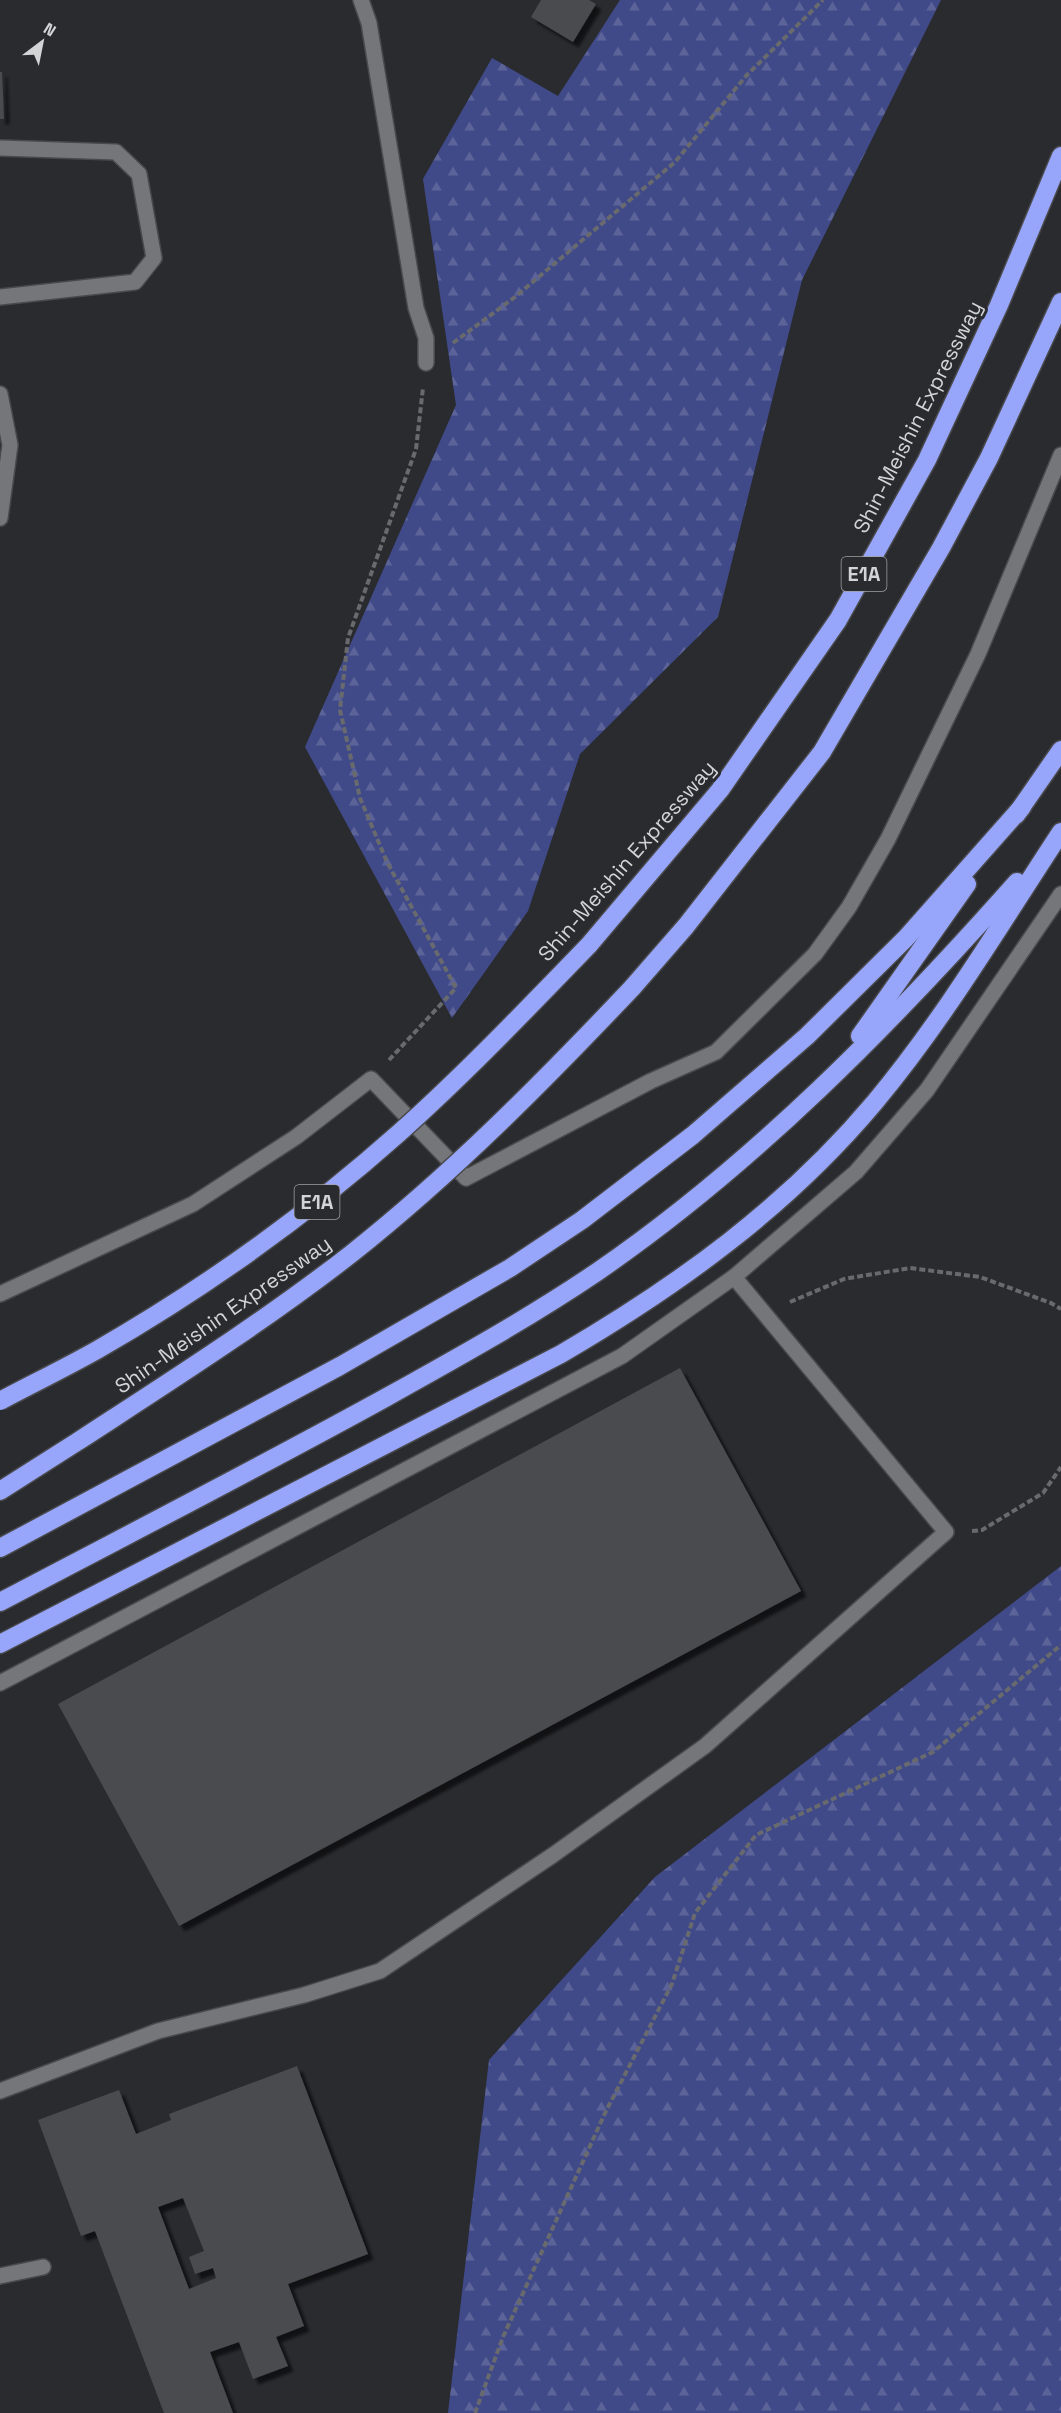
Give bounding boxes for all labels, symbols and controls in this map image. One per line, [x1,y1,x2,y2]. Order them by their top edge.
north arrow [12,12,72,72]
text: N [40,18,60,41]
street label: Shin-Meishin Expressway [847,296,988,538]
road number: E1A [842,557,886,591]
street label: Shin-Meishin Expressway [532,755,721,967]
road number: E1A [294,1185,340,1219]
street label: Shin-Meishin Expressway [110,1230,336,1399]

